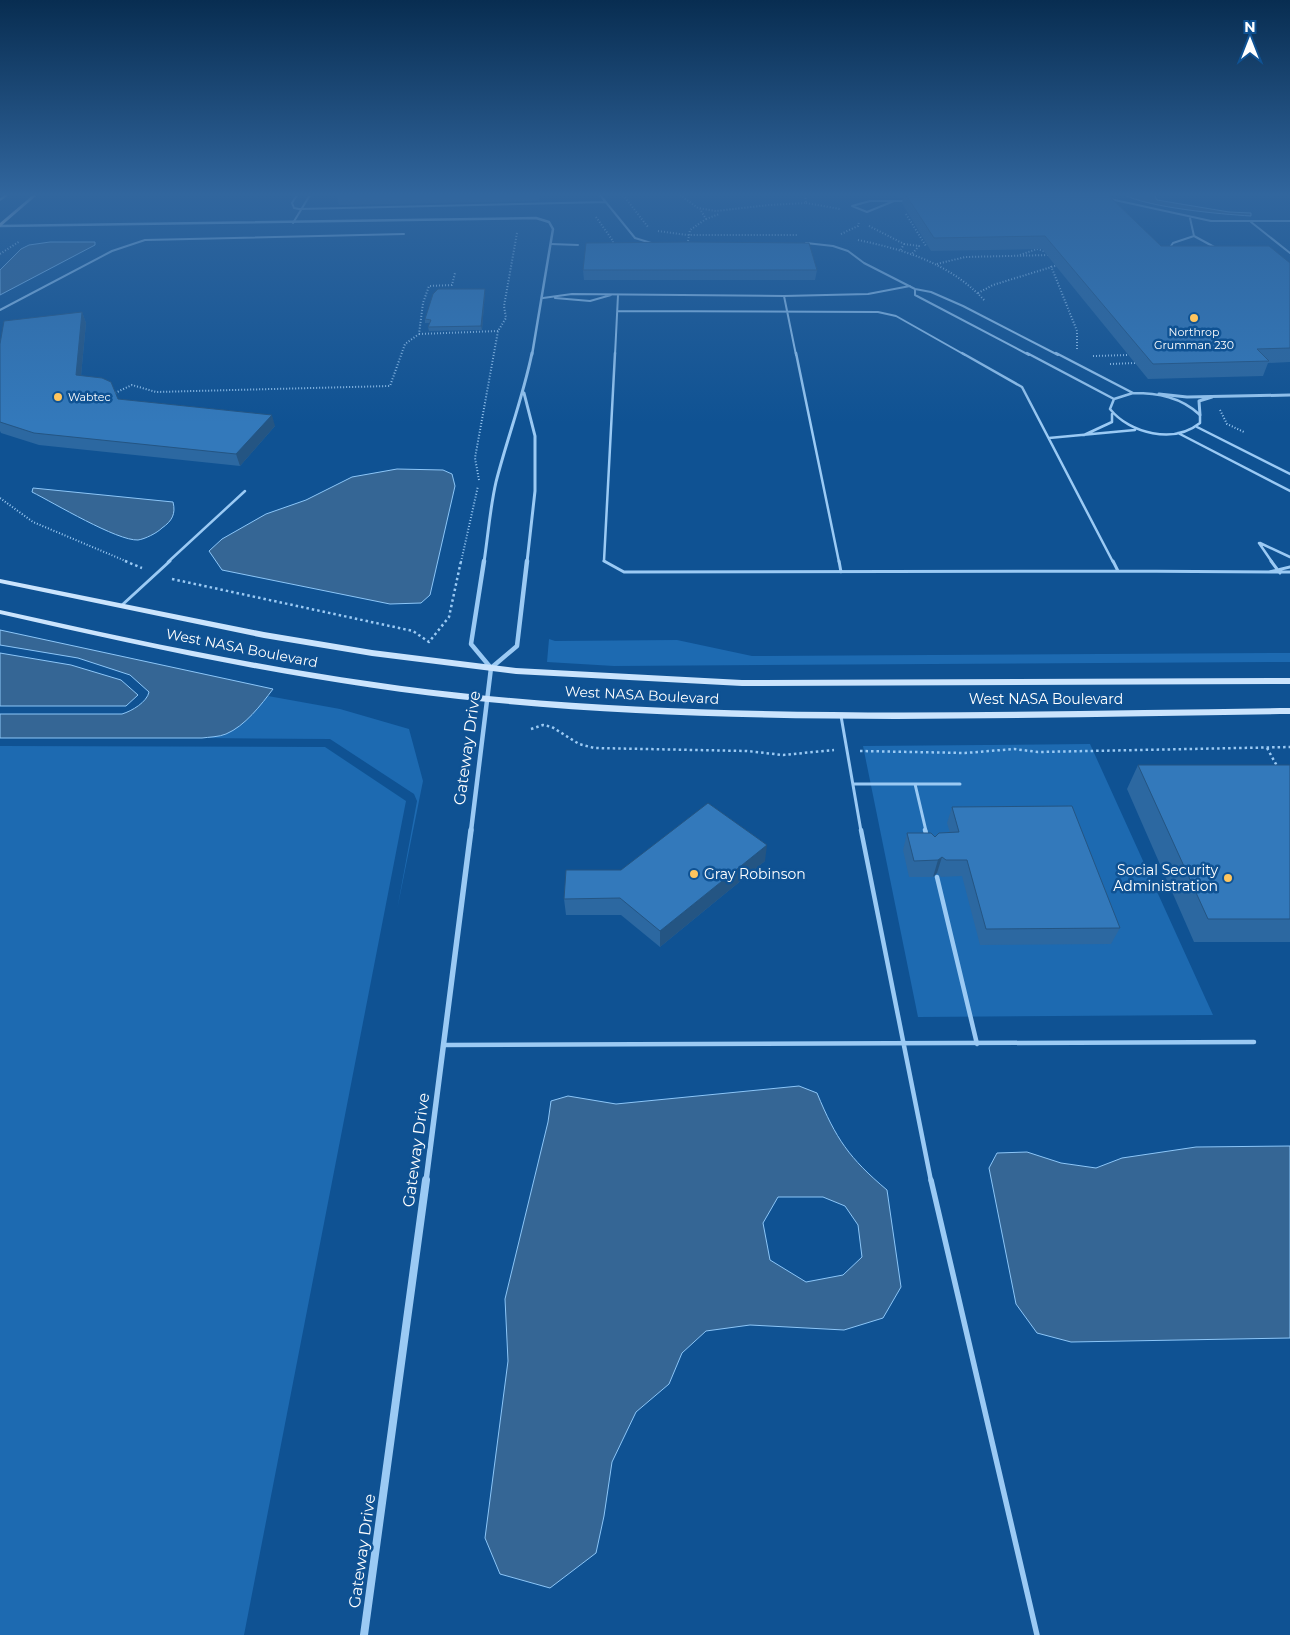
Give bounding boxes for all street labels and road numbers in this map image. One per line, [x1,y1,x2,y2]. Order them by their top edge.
street label: West NASA Boulevard [164,624,320,672]
street label: West NASA Boulevard [564,682,720,708]
street label: Gateway Drive [450,690,484,806]
street label: West NASA Boulevard [969,690,1123,708]
street label: Gateway Drive [399,1092,433,1208]
street label: Gateway Drive [345,1493,379,1609]

